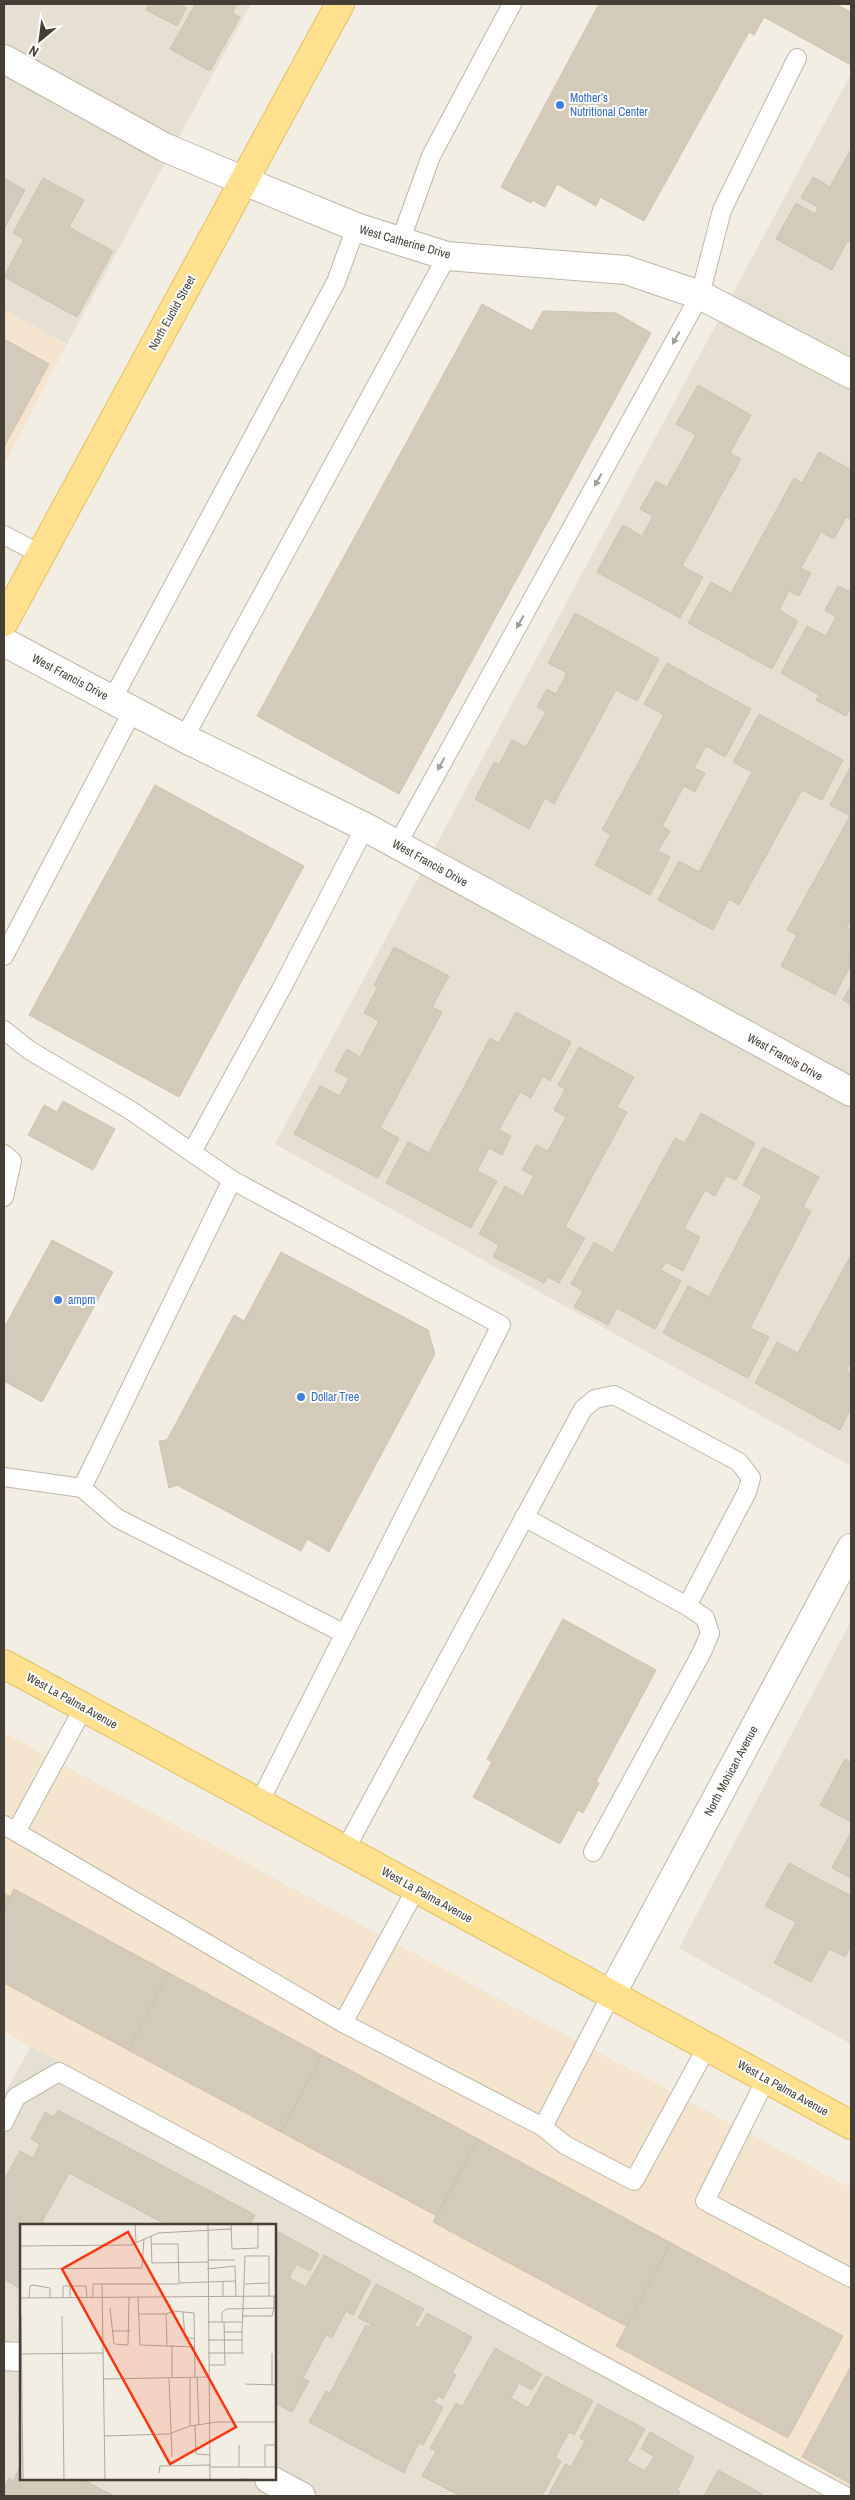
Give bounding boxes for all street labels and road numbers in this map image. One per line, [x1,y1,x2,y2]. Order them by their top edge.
street label: West Catherine Drive [357,221,453,263]
street label: North Euclid Street [145,273,199,353]
street label: West Francis Drive [29,650,111,704]
street label: West Francis Drive [389,836,471,890]
street label: West Francis Drive [744,1030,826,1084]
street label: West La Palma Avenue [24,1669,120,1733]
street label: North Mohican Avenue [700,1723,762,1819]
street label: West La Palma Avenue [379,1863,475,1927]
street label: West La Palma Avenue [735,2056,831,2120]

